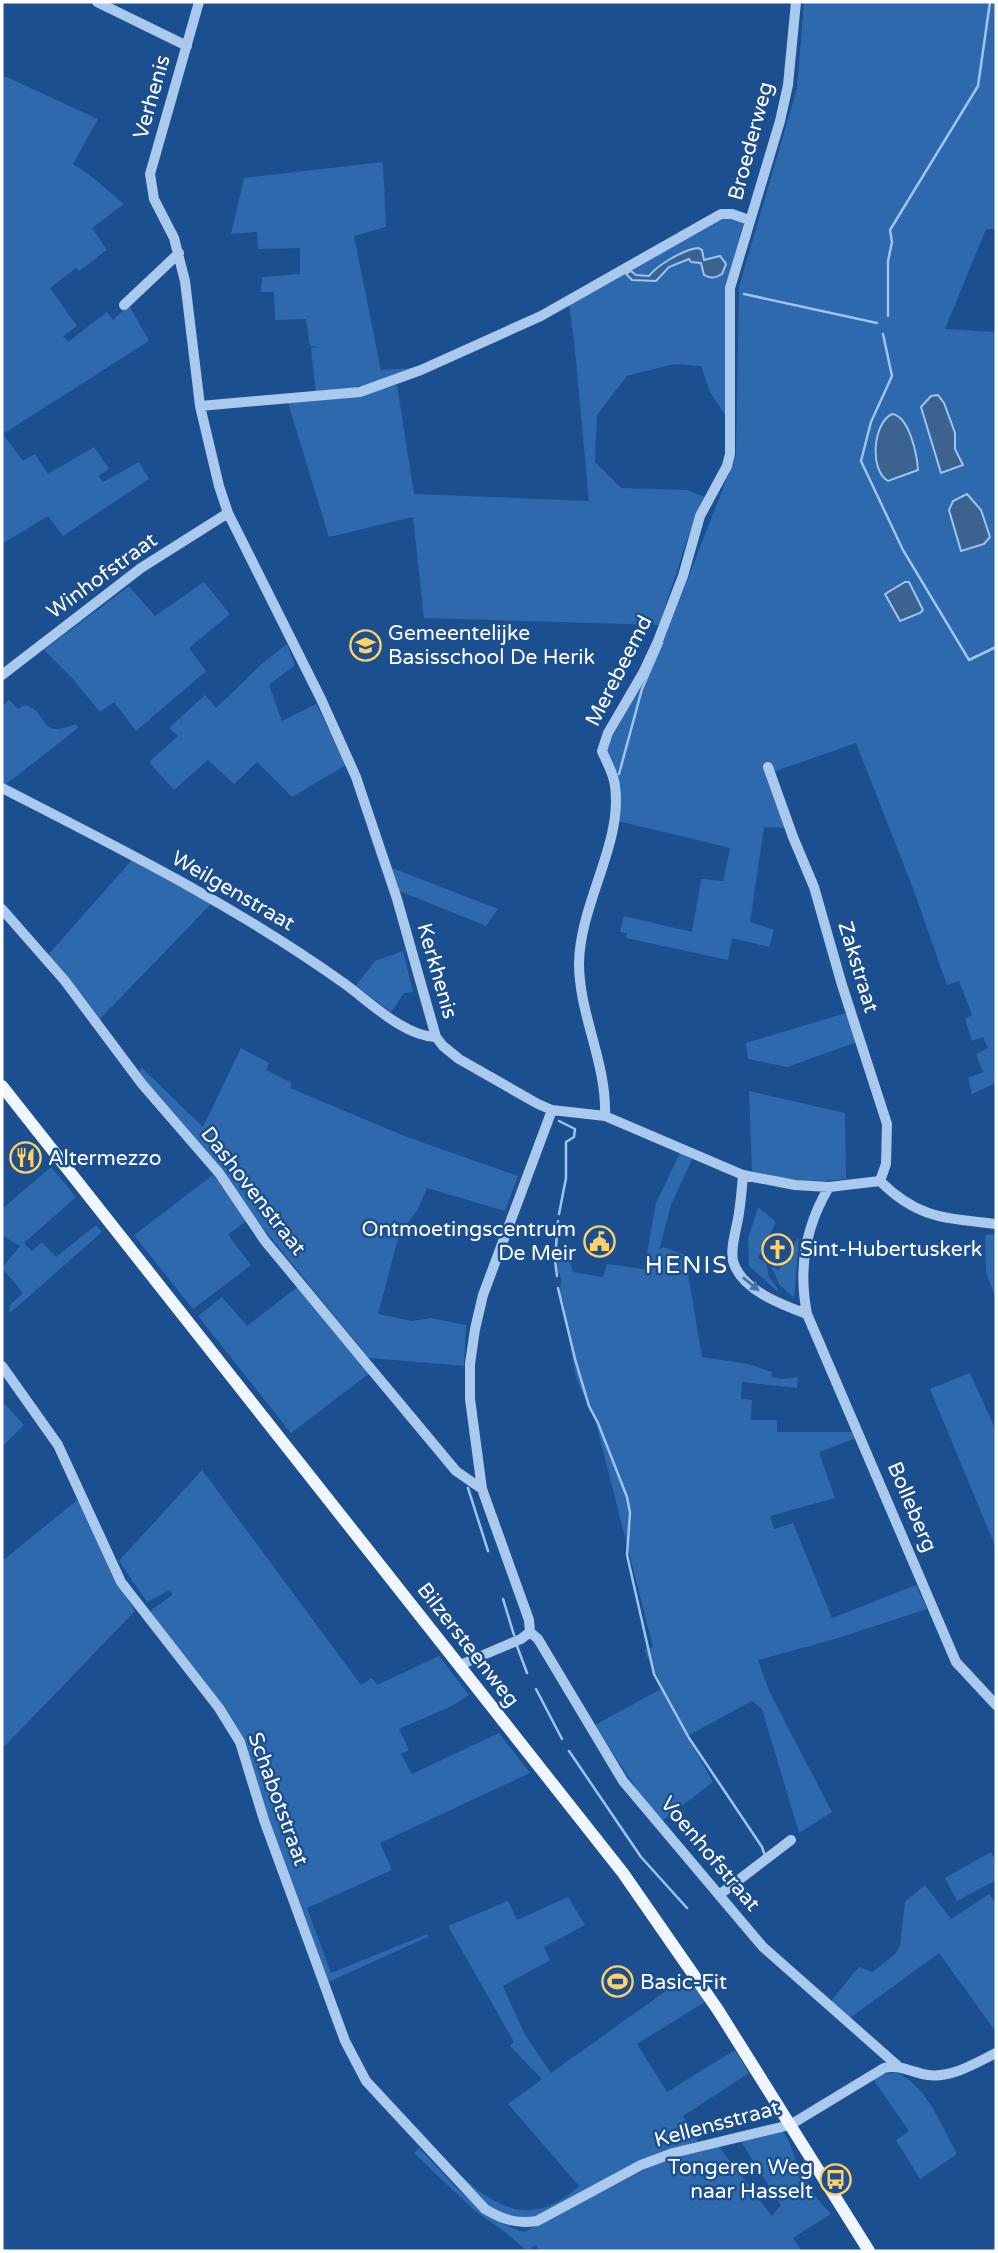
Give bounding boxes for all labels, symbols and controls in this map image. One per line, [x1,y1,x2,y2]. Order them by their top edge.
street label: Verhenis [128,52,176,142]
street label: Broederweg [723,79,779,203]
street label: Winhofstraat [42,528,162,624]
street label: Merebeemd [580,611,658,731]
place label: Gemeentelijke Basisschool De Herik [388,621,595,670]
school or university icon: Gemeentelijke Basisschool De Herik [348,628,382,662]
street label: Weilgenstraat [167,846,299,936]
street label: Zakstraat [832,918,884,1016]
street label: Kerkhenis [411,920,463,1022]
street label: Dashovenstraat [195,1122,311,1260]
restaurant icon: Altermezzo [8,1141,42,1175]
place label: Altermezzo [48,1146,161,1171]
place label: Ontmoetingscentrum De Meir [362,1217,576,1266]
public building icon: Ontmoetingscentrum De Meir [582,1224,616,1258]
church icon: Sint-Hubertuskerk [760,1232,794,1266]
place label: Sint-Hubertuskerk [800,1237,982,1262]
district label: HENIS [645,1251,729,1280]
one-way arrow [743,1276,760,1291]
street label: Bolleberg [882,1458,942,1556]
street label: Bilzersteenweg [412,1578,524,1712]
street label: Schabotstraat [242,1729,314,1869]
street label: Voenhofstraat [655,1792,765,1916]
sports icon: Basic-Fit [600,1965,634,1999]
place label: Basic-Fit [640,1970,727,1995]
street label: Kellensstraat [652,2095,782,2153]
place label: Tongeren Weg naar Hasselt [668,2155,813,2204]
bus stop icon: Tongeren Weg naar Hasselt [819,2162,853,2196]

